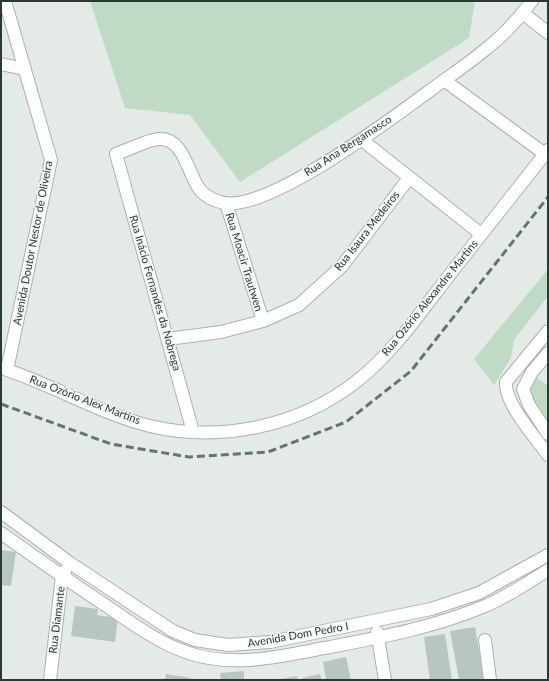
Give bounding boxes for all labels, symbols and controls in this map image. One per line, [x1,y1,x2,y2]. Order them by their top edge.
street label: Rua Ana Bergamasco [302,113,394,179]
street label: Avenida Doutor Nestor de Oliveira [11,160,55,326]
street label: Rua Isaura Medeiros [332,188,402,274]
street label: Rua Moacir Trautwen [223,211,265,313]
street label: Rua Inácio Fernandes da Nobrega [126,214,184,372]
street label: Rua Ozório Alexandre Martins [379,237,481,359]
street label: Rua Ozório Alex Martins [28,373,142,427]
street label: Rua Diamante [46,586,68,654]
street label: Avenida Dom Pedro I [247,620,349,650]

